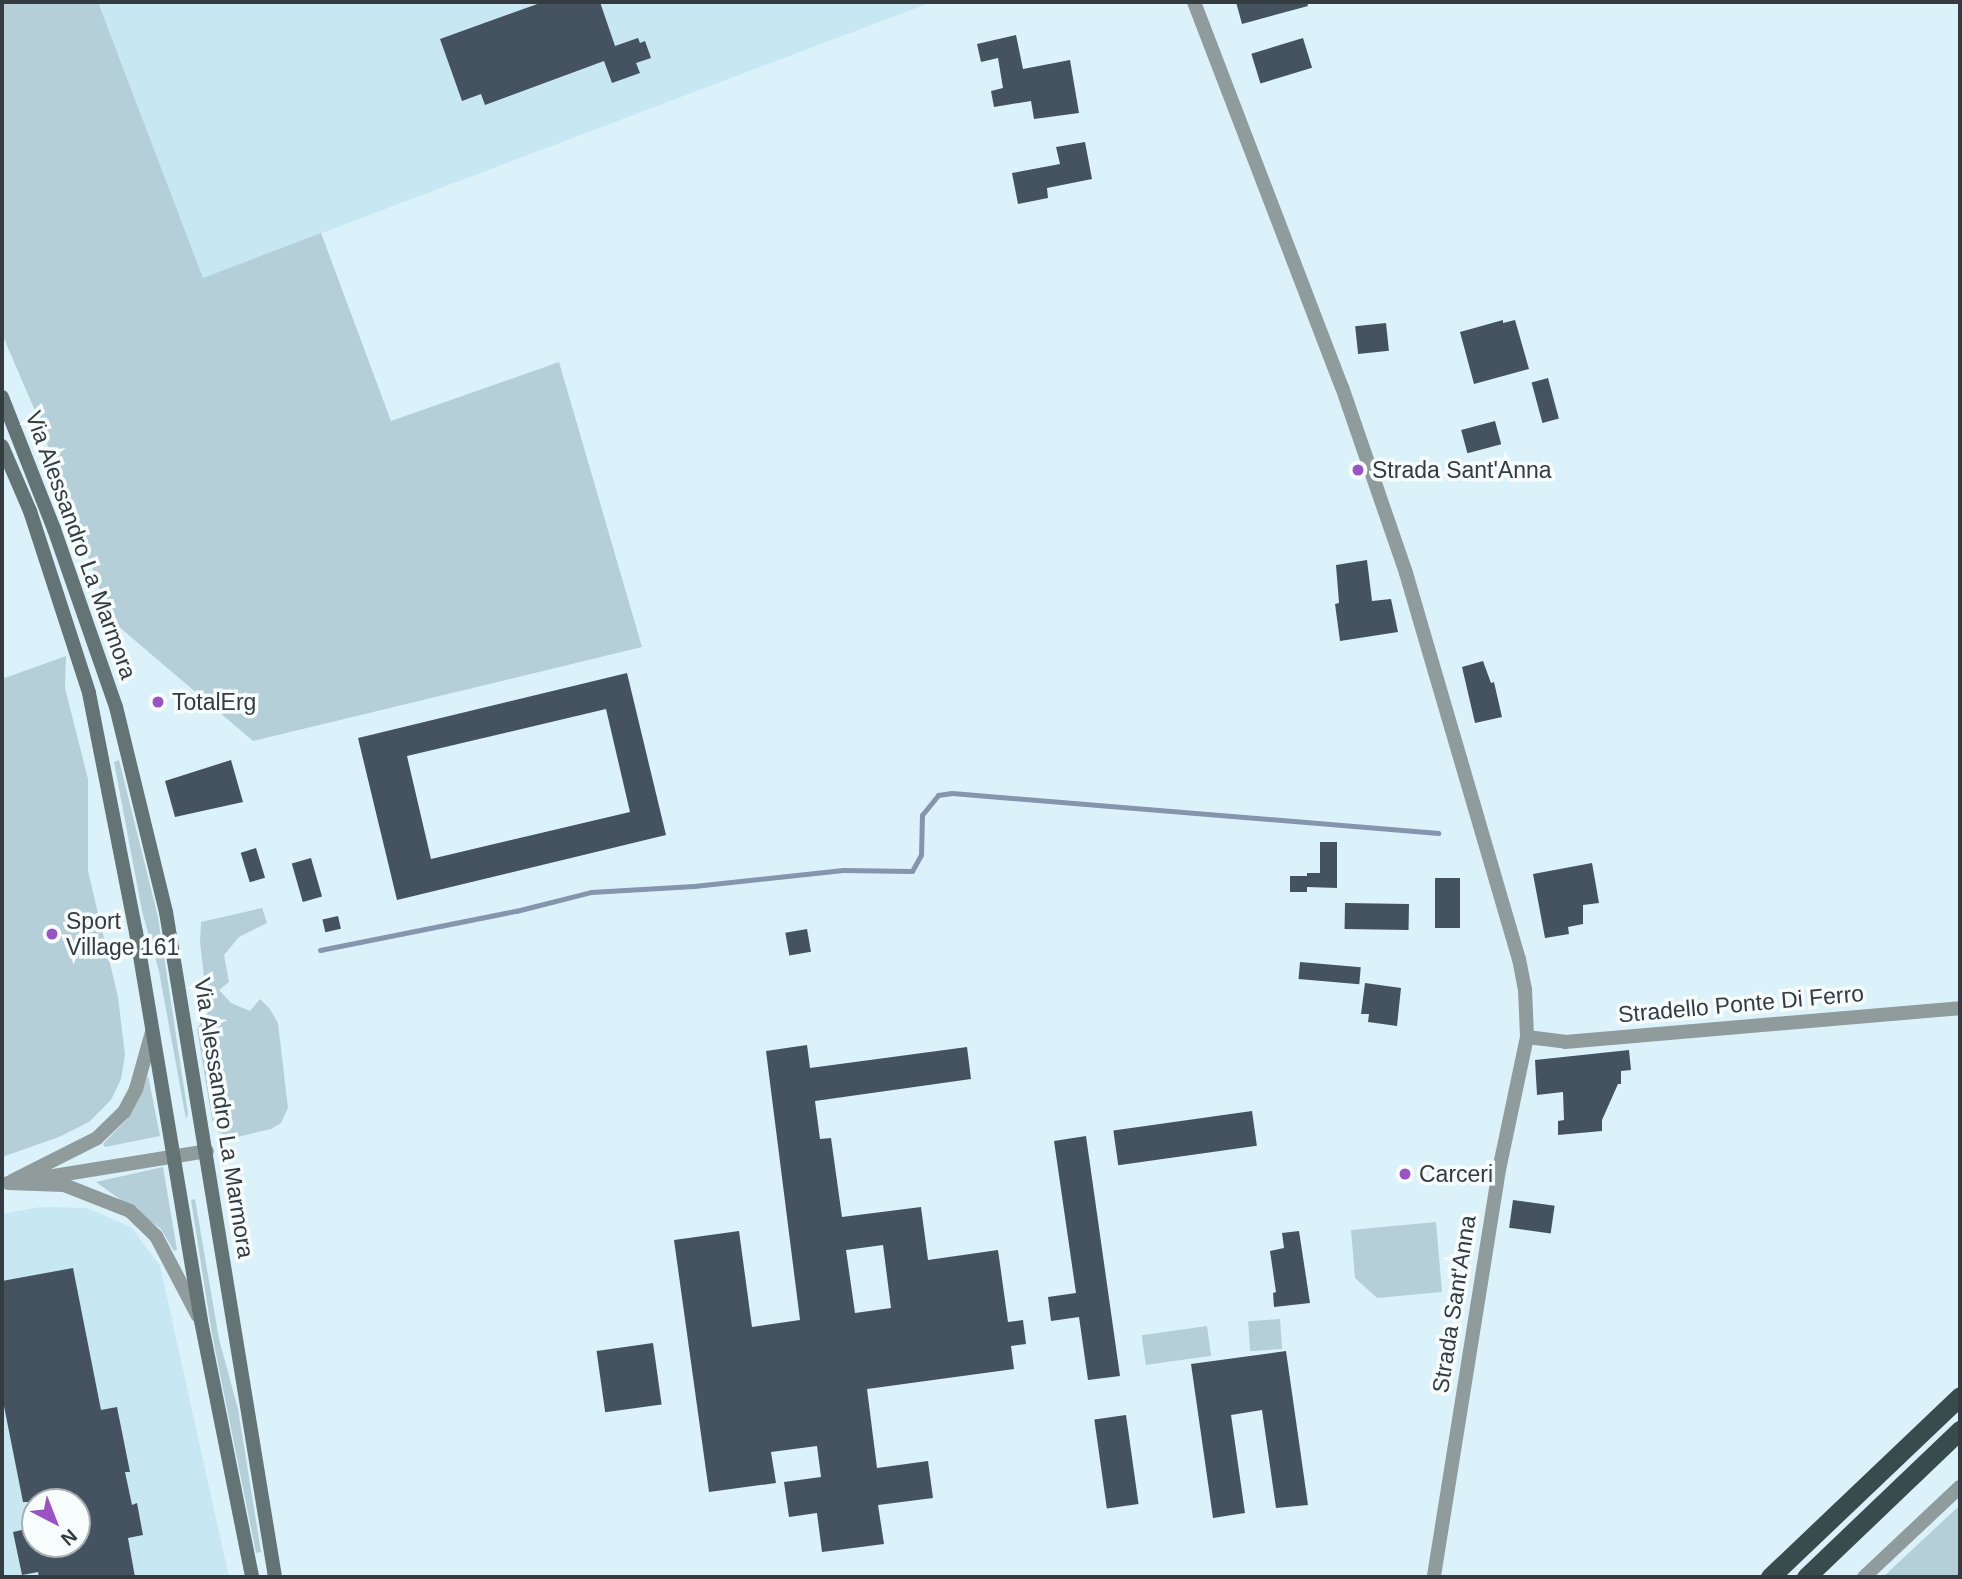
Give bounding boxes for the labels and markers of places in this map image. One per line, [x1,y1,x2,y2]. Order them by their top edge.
place label: Strada Sant'Anna [1372,456,1552,484]
marker: Strada Sant'Anna [1350,462,1366,478]
place label: TotalErg [172,688,256,716]
marker: TotalErg [150,694,166,710]
place label: Sport Village 161 [66,907,179,961]
marker: Sport Village 161 [44,926,60,942]
place label: Carceri [1419,1160,1493,1188]
marker: Carceri [1397,1166,1413,1182]

